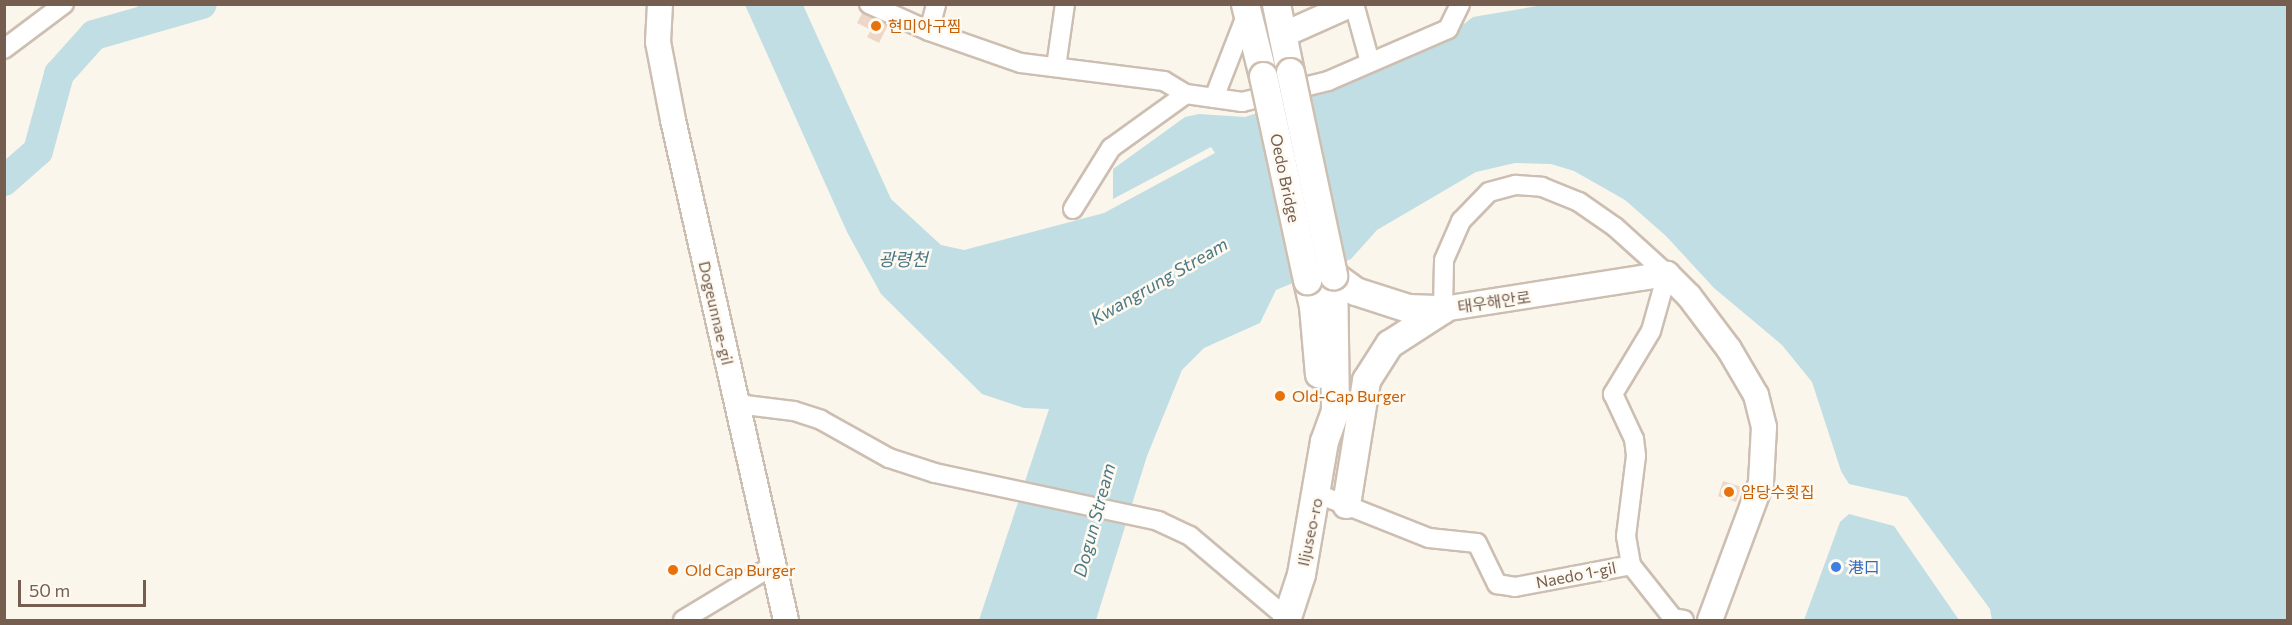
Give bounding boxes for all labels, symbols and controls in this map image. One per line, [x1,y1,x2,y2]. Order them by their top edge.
place label: 현미아구찜 [888,16,962,36]
marker: 현미아구찜 [869,19,883,33]
street label: Oedo Bridge [1266,132,1304,224]
water label: Kwangrung Stream [1086,233,1232,329]
water label: 광령천 [878,248,928,270]
street label: Dogeunnae-gil [695,259,737,367]
street label: 태우해안로 [1456,287,1532,317]
place label: Old-Cap Burger [1292,386,1406,406]
marker: Old-Cap Burger [1273,389,1287,403]
water label: Dogun Stream [1068,461,1120,579]
place label: 암당수횟집 [1741,482,1815,502]
marker: 암당수횟집 [1722,485,1736,499]
street label: Iljuseo-ro [1293,496,1327,568]
place label: 港口 [1848,557,1880,577]
street label: Naedo 1-gil [1534,558,1618,592]
place label: Old Cap Burger [685,560,795,580]
marker: 港口 [1829,560,1843,574]
marker: Old Cap Burger [666,563,680,577]
scale bar [21,568,148,606]
text: 50 m [29,579,70,601]

